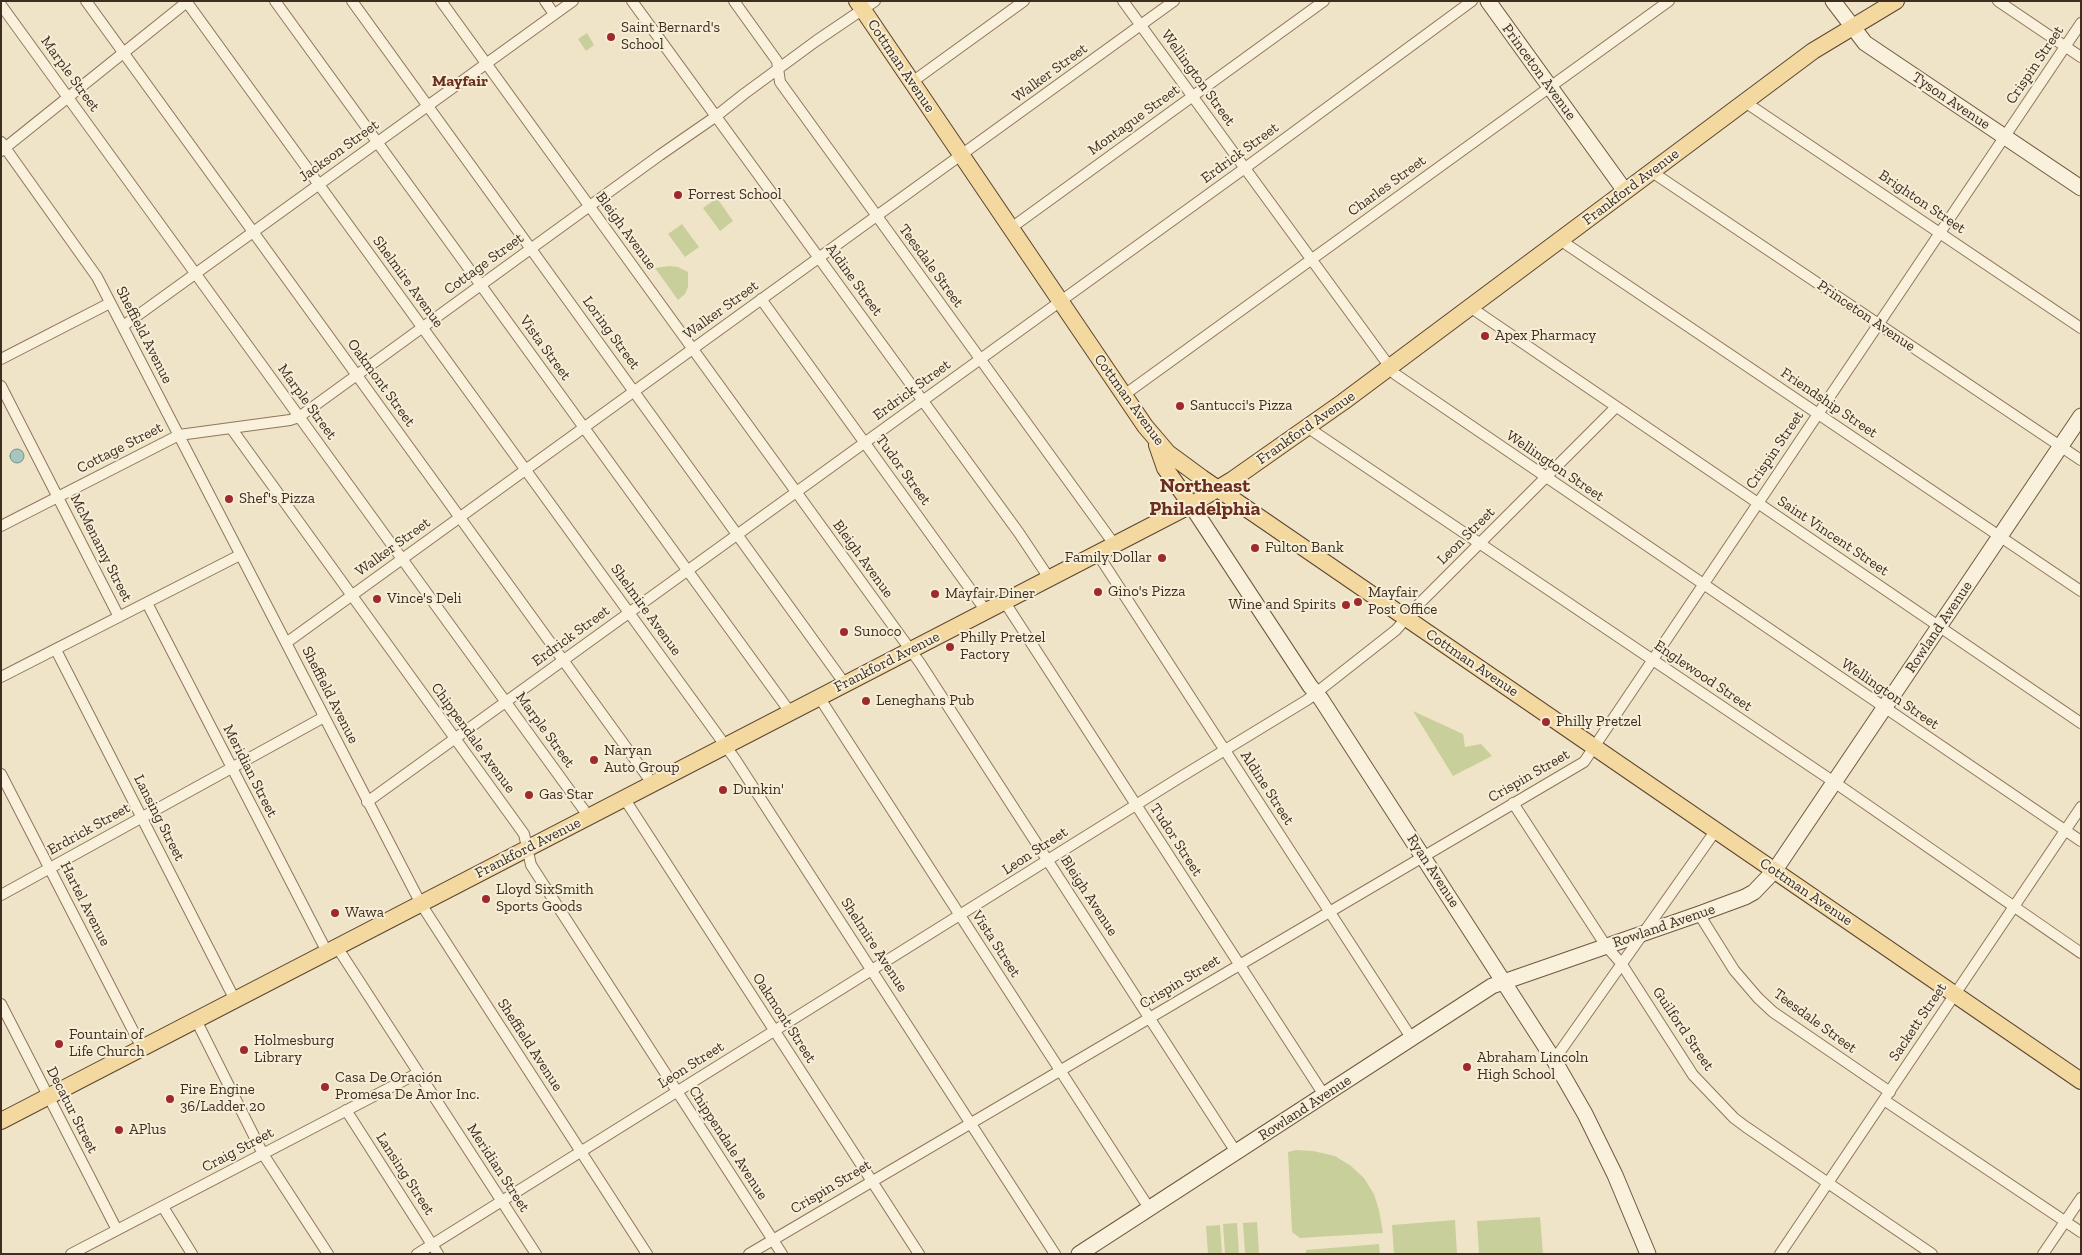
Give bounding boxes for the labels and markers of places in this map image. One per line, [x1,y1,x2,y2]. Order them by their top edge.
place label: Saint Bernard's School [621,19,720,54]
marker: Saint Bernard's School [605,31,617,43]
place label: Forrest School [688,186,782,204]
marker: Forrest School [672,189,684,201]
place label: Apex Pharmacy [1495,327,1596,345]
marker: Apex Pharmacy [1479,330,1491,342]
place label: Santucci's Pizza [1190,397,1293,415]
marker: Santucci's Pizza [1174,400,1186,412]
place label: Shef's Pizza [239,490,315,508]
marker: Shef's Pizza [223,493,235,505]
place label: Fulton Bank [1265,539,1344,557]
marker: Fulton Bank [1249,542,1261,554]
place label: Family Dollar [1065,549,1152,567]
marker: Family Dollar [1156,552,1168,564]
place label: Gino's Pizza [1108,583,1186,601]
place label: Mayfair Post Office [1368,584,1437,619]
place label: Mayfair Diner [945,585,1035,603]
marker: Gino's Pizza [1092,586,1104,598]
marker: Mayfair Diner [929,588,941,600]
place label: Vince's Deli [387,590,462,608]
marker: Vince's Deli [371,593,383,605]
place label: Wine and Spirits [1228,596,1336,614]
marker: Mayfair Post Office [1352,596,1364,608]
marker: Wine and Spirits [1340,599,1352,611]
place label: Sunoco [854,623,901,641]
marker: Sunoco [838,626,850,638]
place label: Philly Pretzel Factory [960,629,1046,664]
marker: Philly Pretzel Factory [944,641,956,653]
place label: Leneghans Pub [876,692,974,710]
marker: Leneghans Pub [860,695,872,707]
place label: Philly Pretzel [1556,713,1642,731]
marker: Philly Pretzel [1540,716,1552,728]
place label: Naryan Auto Group [604,742,680,777]
marker: Naryan Auto Group [588,754,600,766]
place label: Dunkin' [733,781,784,799]
marker: Dunkin' [717,784,729,796]
place label: Gas Star [539,786,594,804]
marker: Gas Star [523,789,535,801]
place label: Lloyd SixSmith Sports Goods [496,881,594,916]
marker: Lloyd SixSmith Sports Goods [480,893,492,905]
place label: Wawa [345,904,384,922]
marker: Wawa [329,907,341,919]
place label: Fountain of Life Church [69,1026,145,1061]
place label: Holmesburg Library [254,1032,334,1067]
marker: Fountain of Life Church [53,1038,65,1050]
marker: Holmesburg Library [238,1044,250,1056]
place label: Abraham Lincoln High School [1477,1049,1588,1084]
marker: Abraham Lincoln High School [1461,1061,1473,1073]
place label: Casa De Oración Promesa De Amor Inc. [335,1069,479,1104]
place label: Fire Engine 36/Ladder 20 [180,1081,265,1116]
marker: Casa De Oración Promesa De Amor Inc. [319,1081,331,1093]
marker: Fire Engine 36/Ladder 20 [164,1093,176,1105]
place label: APlus [129,1121,166,1139]
marker: APlus [113,1124,125,1136]

